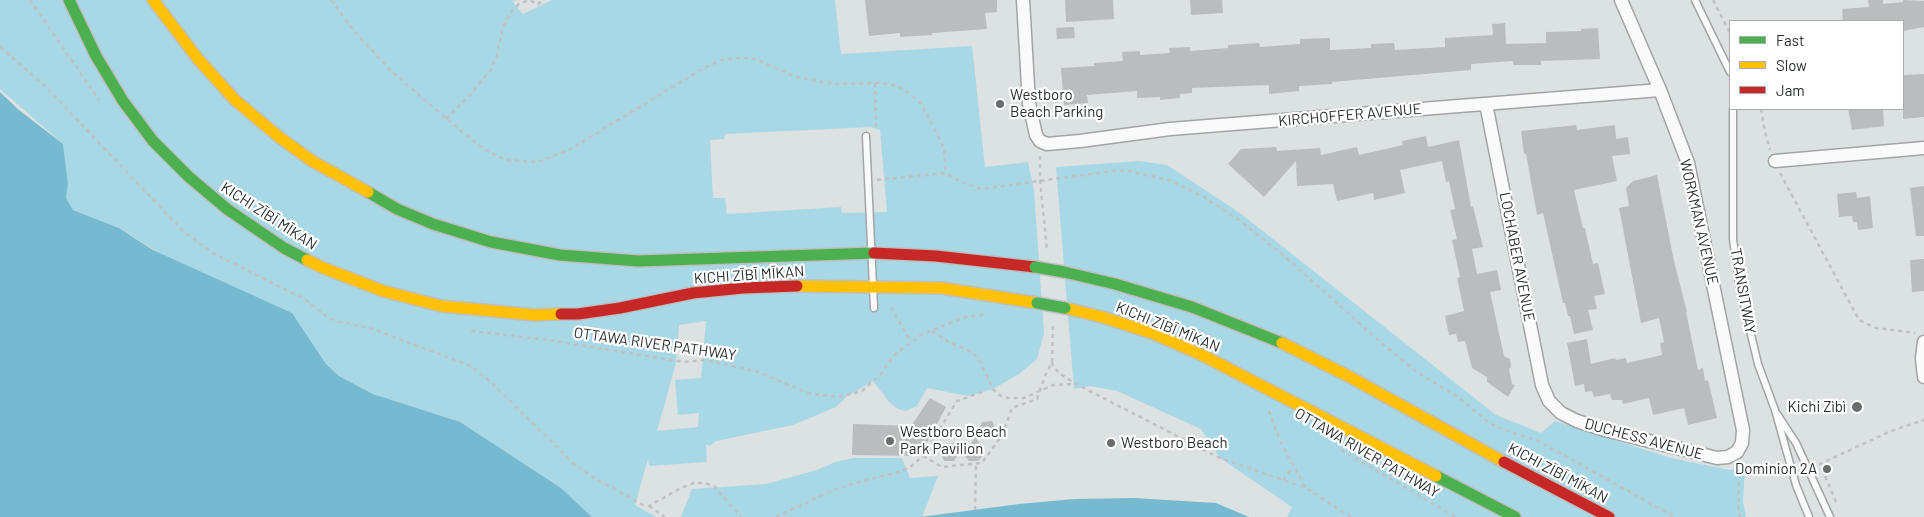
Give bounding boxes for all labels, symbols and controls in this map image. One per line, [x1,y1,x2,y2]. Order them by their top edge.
legend [1729,20,1904,110]
text: Fast [1776,31,1804,49]
text: Slow [1776,56,1807,74]
text: Jam [1776,81,1805,99]
place label: Westboro Beach Parking [1010,86,1103,121]
marker: Westboro Beach Parking [994,98,1006,110]
street label: KIRCHOFFER AVENUE [1278,100,1422,130]
street label: WORKMAN AVENUE [1676,157,1722,287]
street label: KICHI ZĪBĪ MĪKAN [218,178,320,254]
street label: LOCHABER AVENUE [1496,191,1538,323]
street label: TRANSITWAY [1727,247,1759,335]
street label: KICHI ZĪBĪ MĪKAN [693,262,805,288]
street label: KICHI ZĪBĪ MĪKAN [1113,298,1223,356]
street label: OTTAWA RIVER PATHWAY [573,324,737,364]
place label: Kichi Zìbì [1788,398,1846,416]
marker: Kichi Zìbì [1850,400,1864,414]
street label: OTTAWA RIVER PATHWAY [1292,404,1442,502]
street label: DUCHESS AVENUE [1583,414,1705,464]
place label: Westboro Beach Park Pavilion [900,423,1007,458]
place label: Westboro Beach [1121,434,1228,452]
marker: Westboro Beach Park Pavilion [884,435,896,447]
marker: Westboro Beach [1105,437,1117,449]
street label: KICHI ZĪBĪ MĪKAN [1505,439,1611,507]
place label: Dominion 2A [1735,460,1817,478]
marker: Dominion 2A [1821,463,1833,475]

